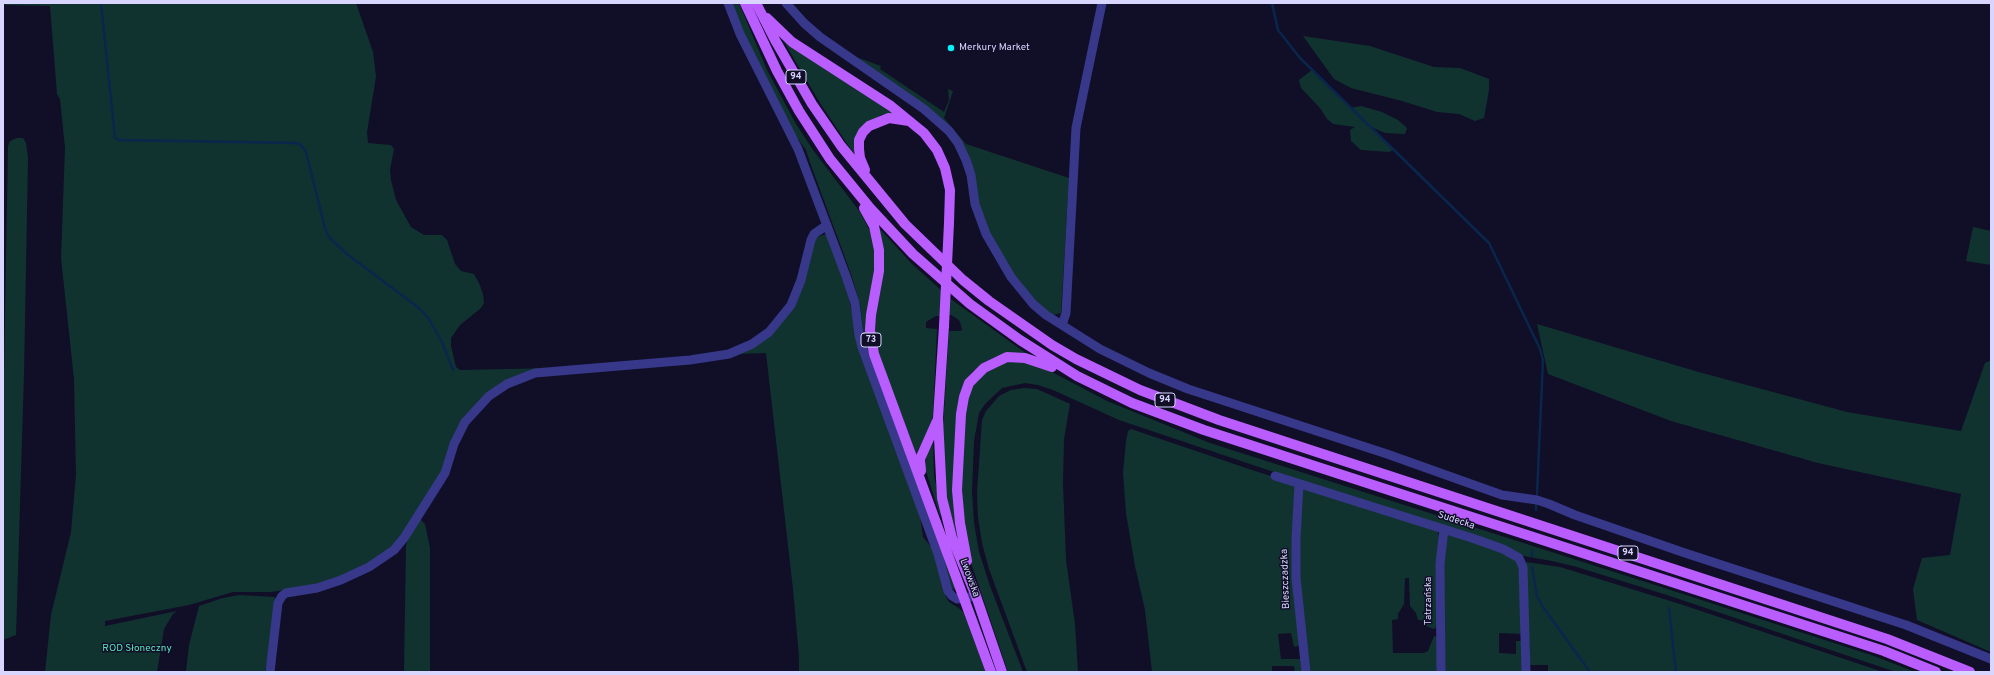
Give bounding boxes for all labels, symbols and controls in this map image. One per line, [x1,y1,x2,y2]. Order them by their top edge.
place label: Merkury Market [959,42,1030,54]
marker: Merkury Market [946,43,956,53]
road number: 94 [786,70,806,84]
road number: 73 [861,333,881,347]
road number: 94 [1155,393,1175,407]
street label: Sudecka [1436,509,1476,533]
road number: 94 [1618,546,1638,560]
street label: Bieszczadzka [1279,549,1293,609]
street label: Lwowska [957,557,981,599]
street label: Tatrzańska [1423,577,1435,625]
park label: ROD Słoneczny [102,643,172,655]

